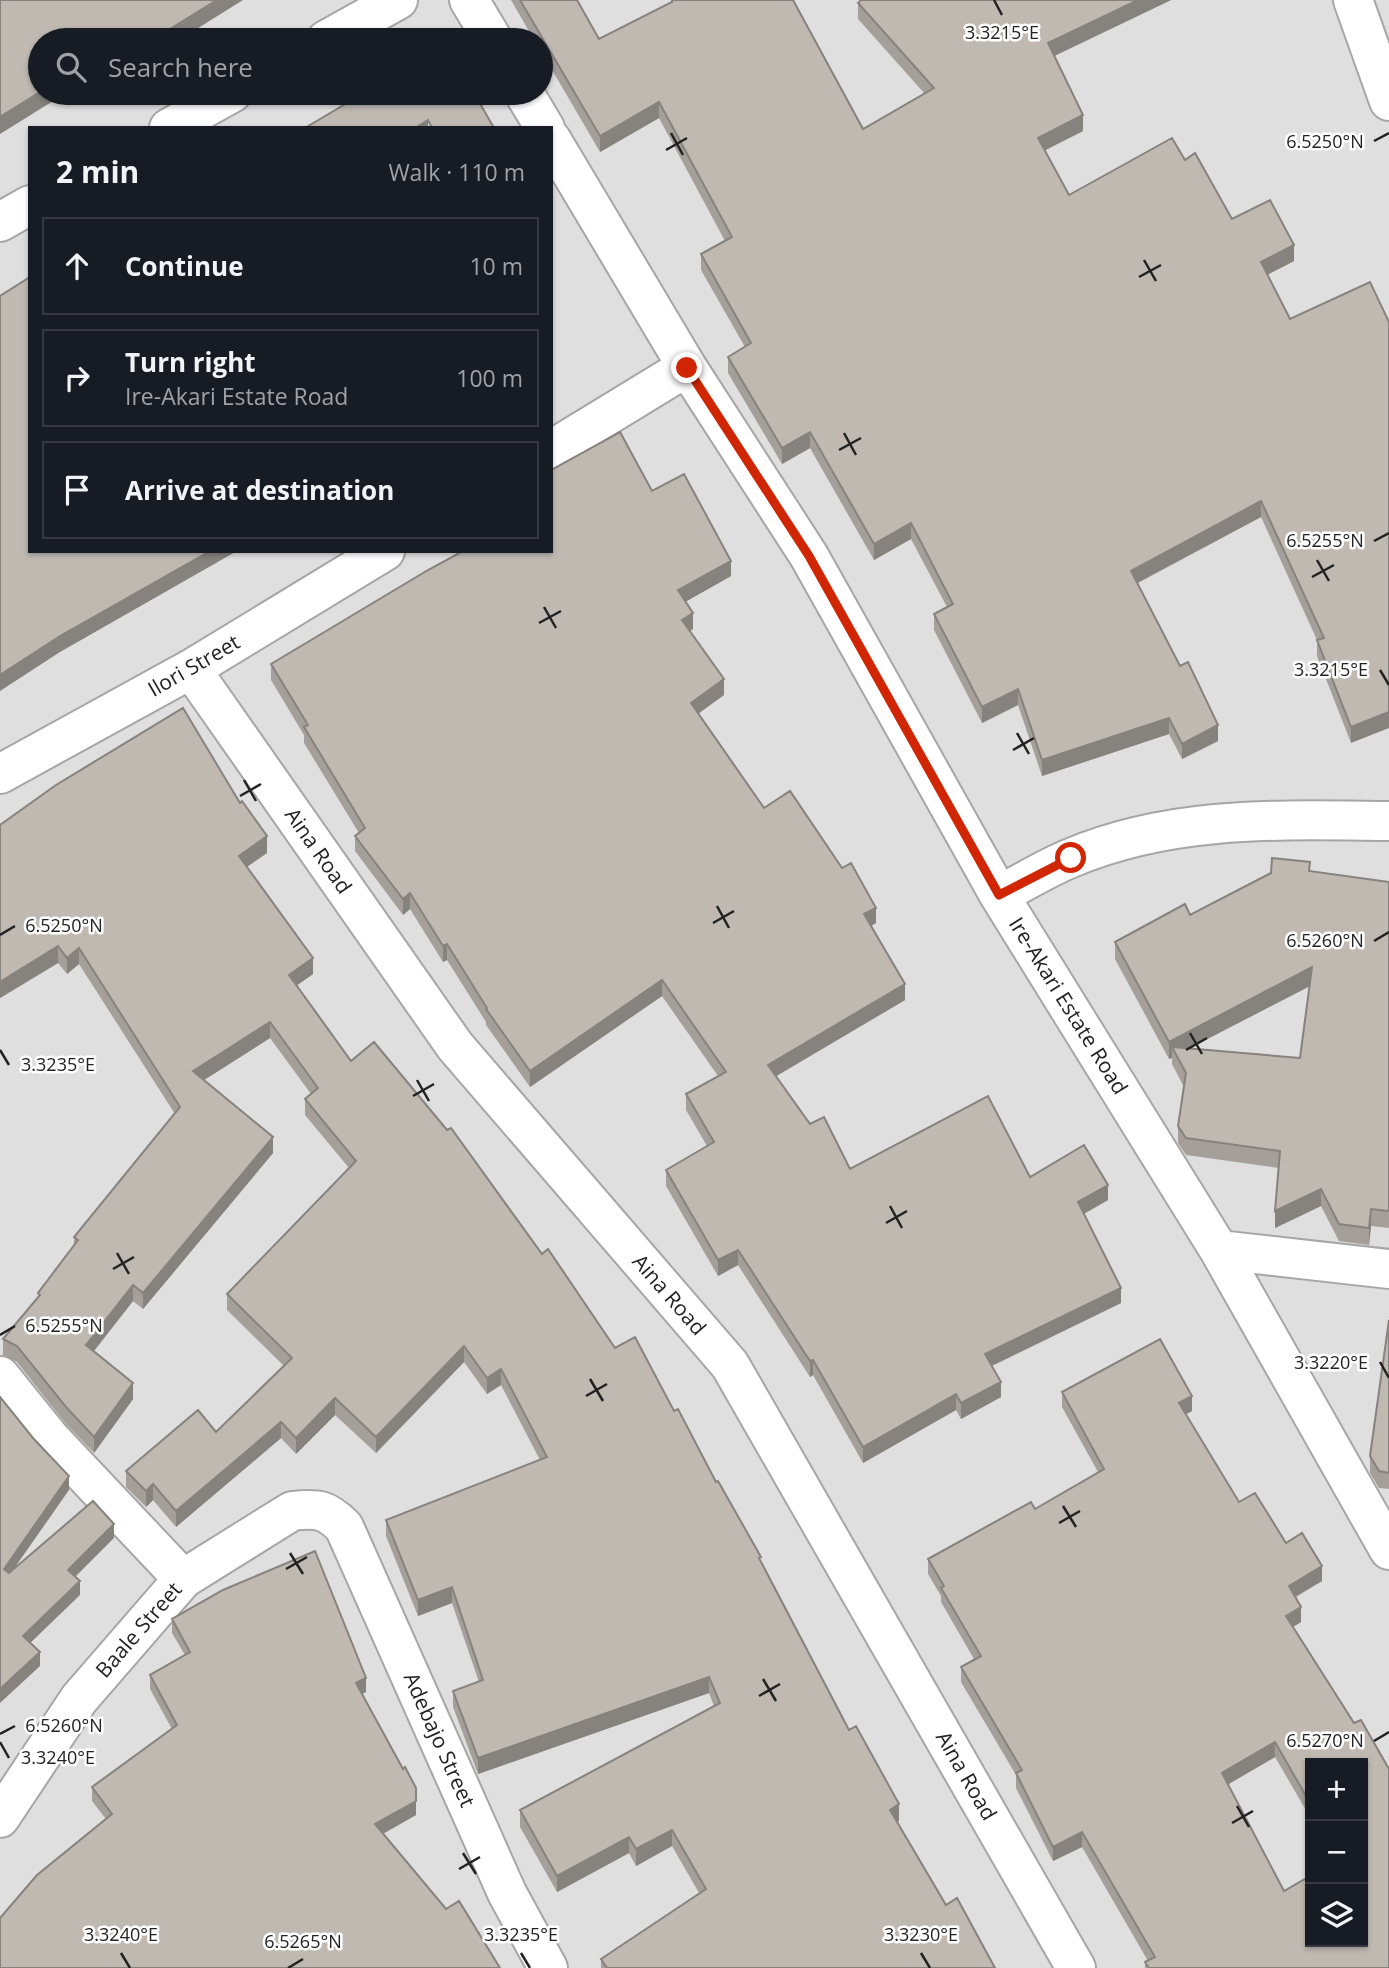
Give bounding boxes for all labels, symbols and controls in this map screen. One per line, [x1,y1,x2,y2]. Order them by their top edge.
text: 3.3215°E [965,20,1039,44]
search box [28,28,553,105]
icon: search [52,48,90,86]
text: Search here [108,49,253,85]
text: 6.5250°N [1286,129,1364,153]
text: 2 min [56,151,139,192]
text: Walk · 110 m [388,156,525,188]
icon: ahead [58,247,96,285]
text: Continue [125,248,244,284]
text: 10 m [469,250,523,282]
text: Turn right [125,344,256,380]
route end [671,352,702,383]
icon: right [58,359,96,397]
text: 100 m [456,362,523,394]
text: Ire-Akari Estate Road [125,380,348,412]
icon: arrive [58,471,96,509]
text: Arrive at destination [125,472,394,508]
text: 6.5255°N [1286,528,1364,552]
street label: Ilori Street [142,628,245,703]
text: 3.3215°E [1294,657,1368,681]
street label: Aina Road [279,802,359,899]
route start [1055,842,1086,873]
street label: Ire-Akari Estate Road [1003,912,1135,1099]
text: 6.5250°N [25,913,103,937]
text: 6.5260°N [1286,928,1364,952]
text: 3.3235°E [21,1052,95,1076]
street label: Aina Road [627,1248,713,1341]
text: 6.5255°N [25,1313,103,1337]
text: 3.3220°E [1294,1350,1368,1374]
street label: Baale Street [89,1576,188,1683]
street label: Adebajo Street [398,1668,482,1811]
text: 6.5260°N [25,1713,103,1737]
street label: Aina Road [930,1726,1004,1825]
text: 6.5270°N [1286,1728,1364,1752]
text: 3.3240°E [21,1745,95,1769]
map controls [1305,1758,1368,1947]
button: + [1305,1758,1368,1821]
button: − [1305,1821,1368,1884]
button: layers [1305,1884,1368,1947]
text: 3.3240°E [84,1922,158,1946]
text: 3.3235°E [484,1922,558,1946]
text: 3.3230°E [884,1922,958,1946]
text: 6.5265°N [264,1929,342,1953]

